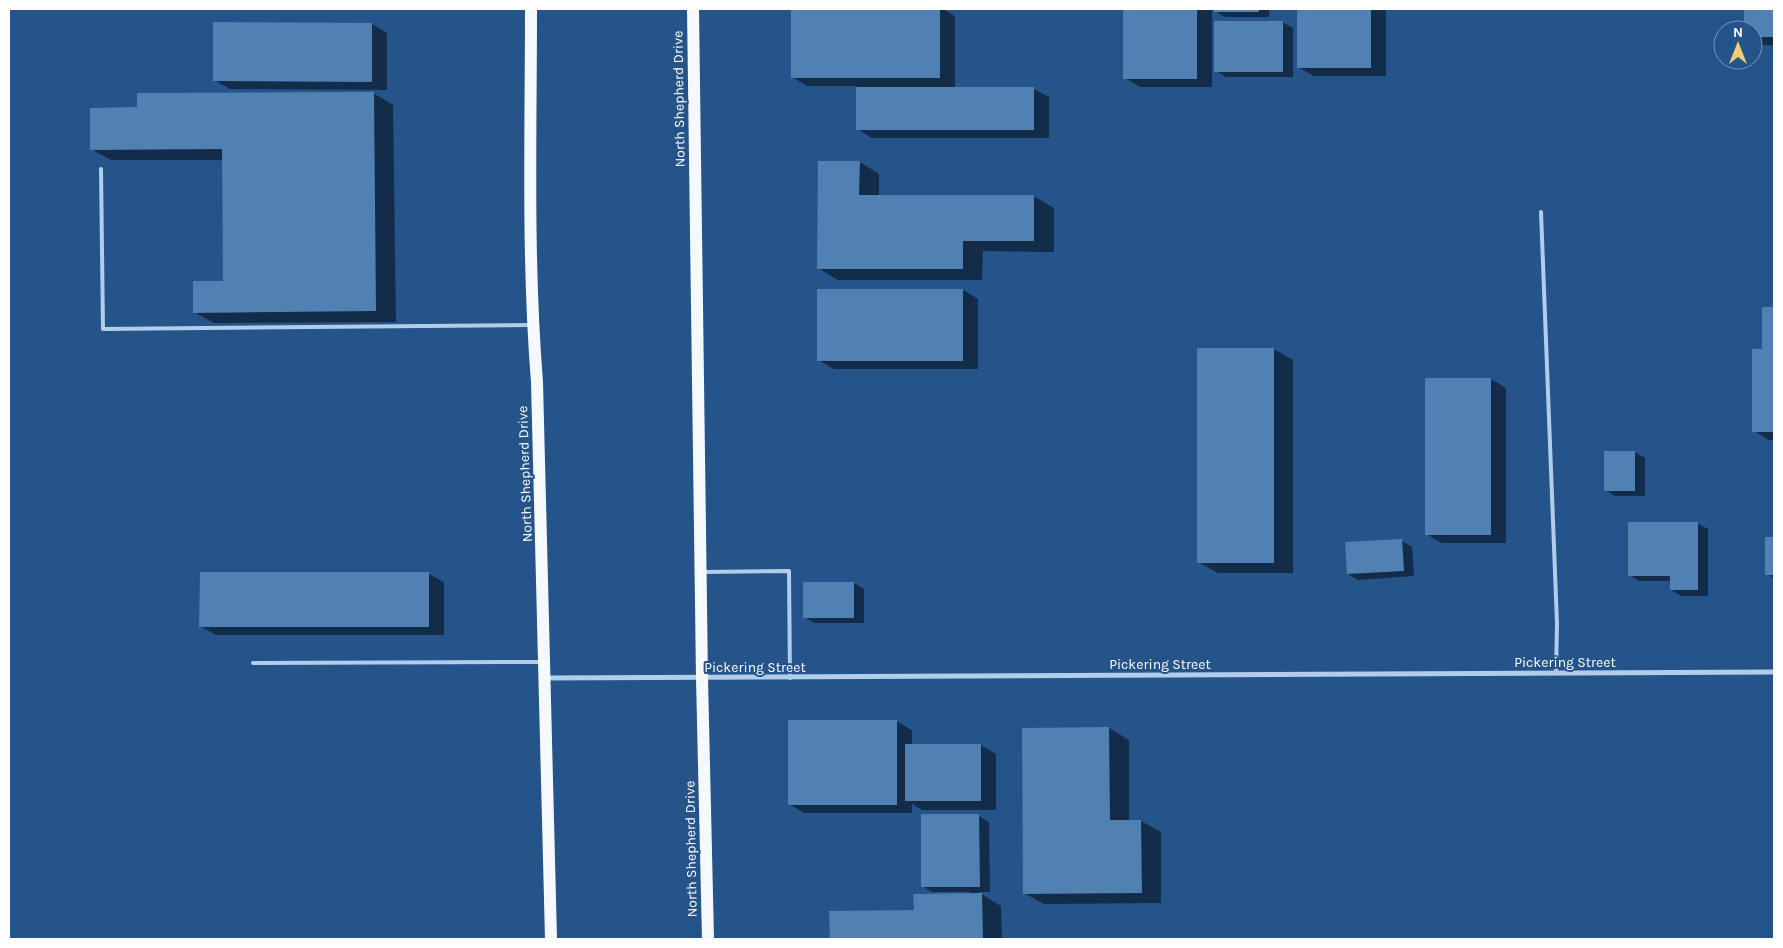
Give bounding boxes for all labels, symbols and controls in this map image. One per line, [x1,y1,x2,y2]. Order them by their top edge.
north arrow [1713,20,1763,70]
text: N [1733,24,1743,41]
street label: North Shepherd Drive [669,31,689,167]
street label: North Shepherd Drive [514,405,536,543]
street label: Pickering Street [1514,654,1616,671]
street label: Pickering Street [1109,656,1211,673]
street label: Pickering Street [704,659,806,676]
street label: North Shepherd Drive [681,781,701,917]

